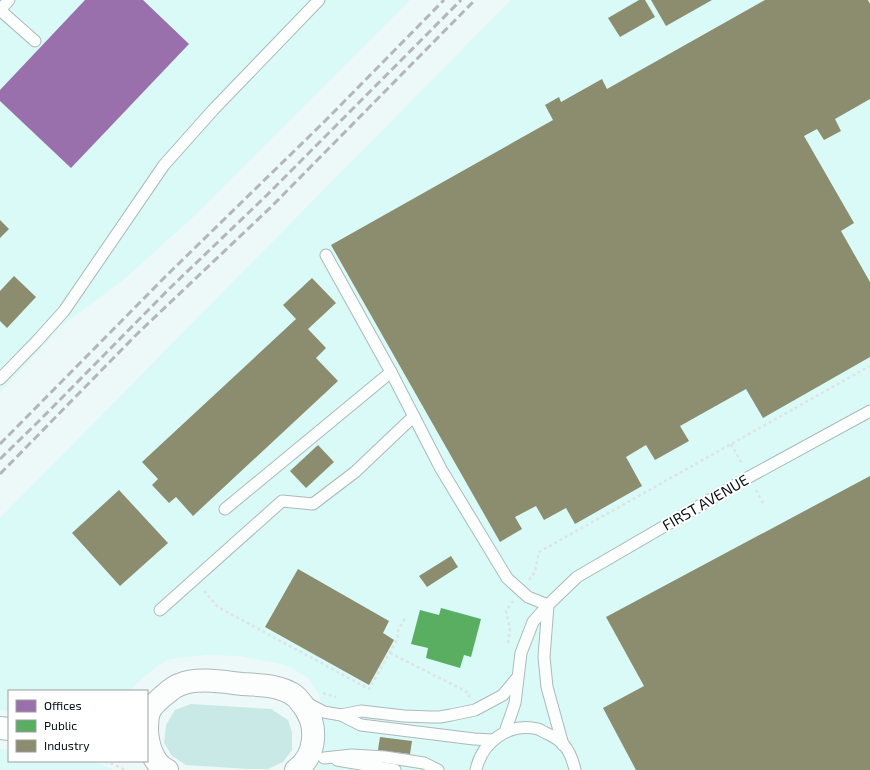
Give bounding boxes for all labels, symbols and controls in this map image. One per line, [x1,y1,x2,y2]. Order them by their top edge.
street label: FIRST AVENUE [659,470,751,534]
legend [8,690,148,762]
text: Offices [44,698,81,712]
text: Public [44,718,77,732]
text: Industry [44,738,90,752]

